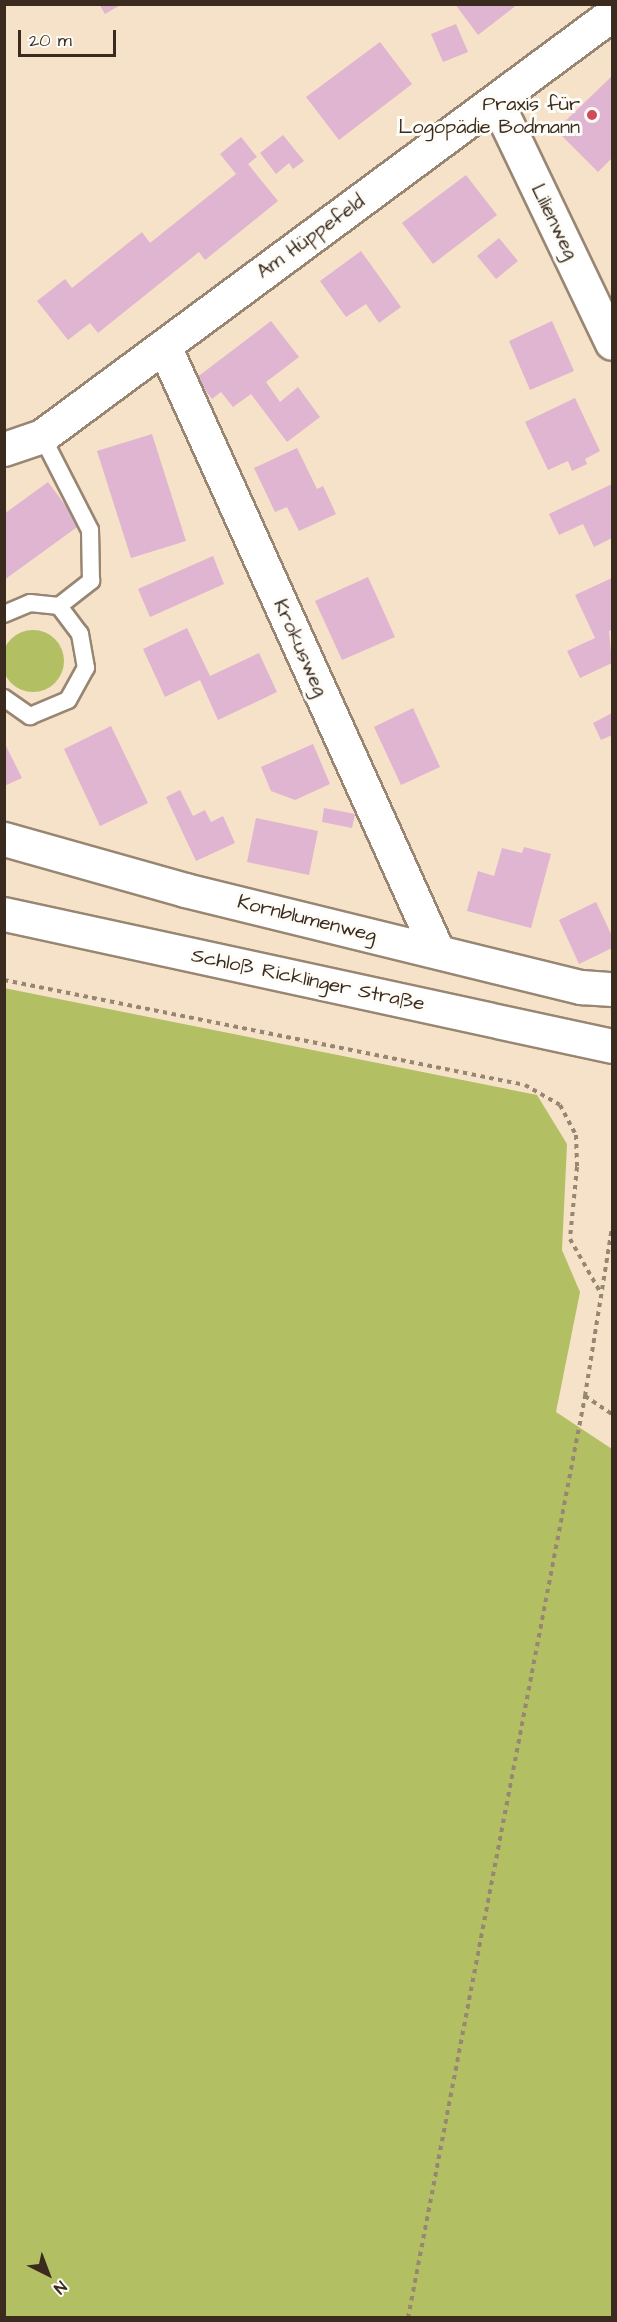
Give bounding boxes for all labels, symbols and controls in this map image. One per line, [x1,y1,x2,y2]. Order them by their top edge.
scale bar [21,18,118,56]
text: 20 m [29,28,72,53]
place label: Praxis für Logopädie Bodmann [398,92,580,139]
marker: Praxis für Logopädie Bodmann [585,108,599,122]
street label: Lilienweg [525,180,583,264]
street label: Am Hüppefeld [252,190,370,284]
street label: Krokusweg [268,596,332,700]
street label: Kornblumenweg [235,890,379,948]
street label: Schloß Ricklinger Straße [189,944,427,1016]
north arrow [18,2244,78,2304]
text: N [49,2276,71,2299]

